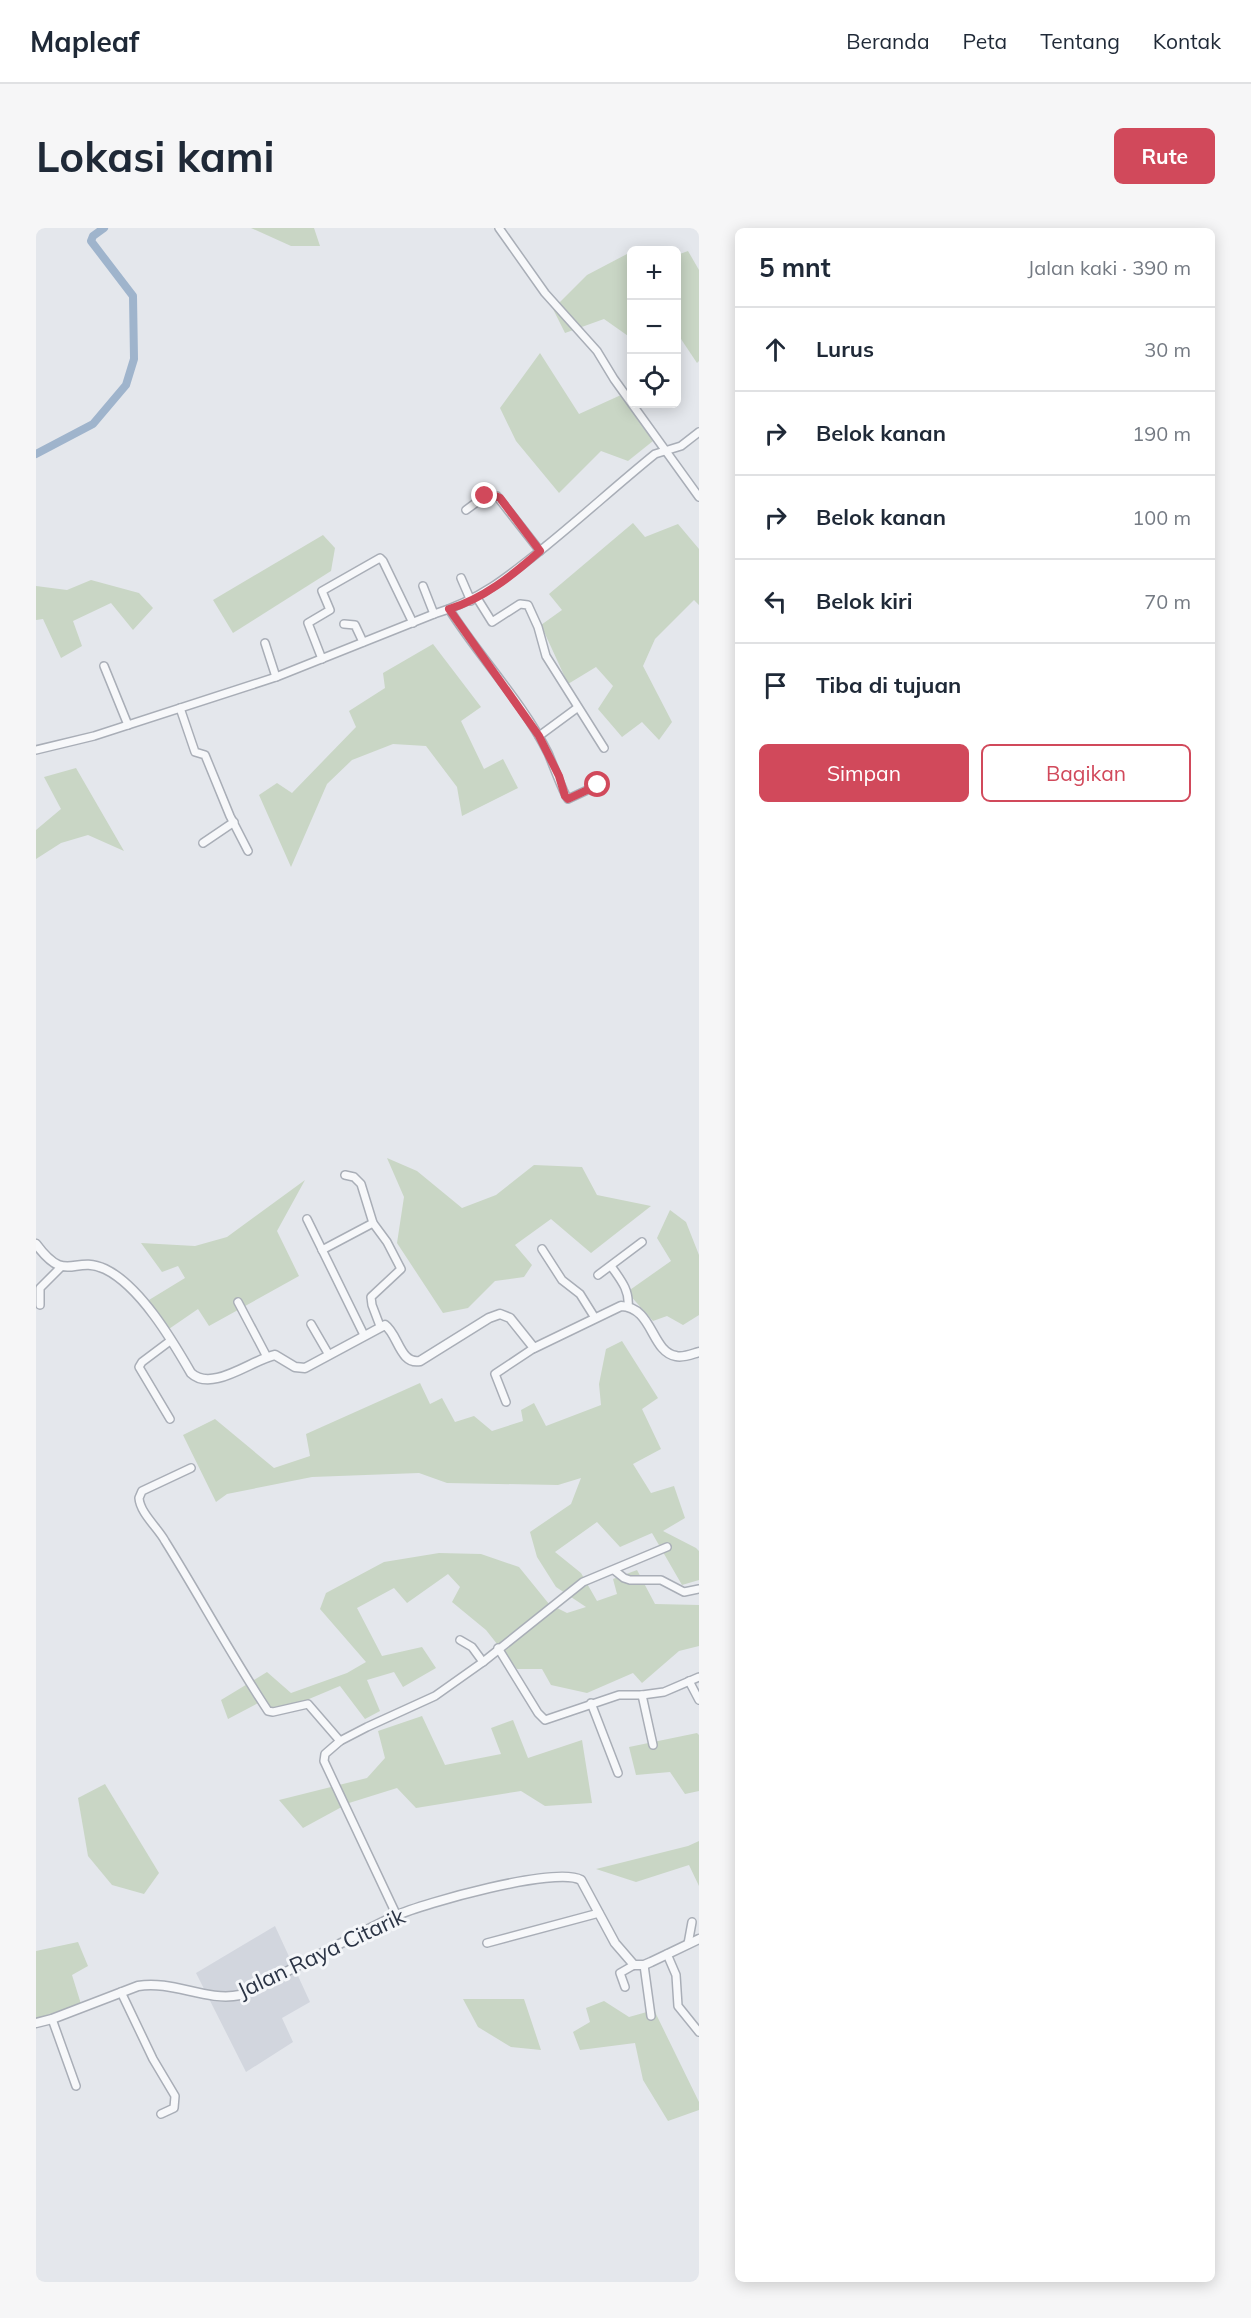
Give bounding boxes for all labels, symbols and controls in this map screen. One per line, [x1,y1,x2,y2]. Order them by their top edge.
text: Mapleaf [30,24,139,59]
text: Beranda [846,28,930,54]
text: Peta [963,28,1007,54]
text: Tentang [1040,28,1120,54]
text: Kontak [1153,28,1221,54]
button: Rute [1114,128,1215,184]
text: Lokasi kami [36,130,274,183]
map controls [627,246,681,408]
button: + [627,246,681,300]
text: 5 mnt [759,251,831,284]
text: Jalan kaki · 390 m [1028,255,1191,280]
button: − [627,300,681,354]
icon: ahead [759,333,792,366]
text: Lurus [816,335,874,363]
text: 30 m [1144,337,1191,362]
button: locate [627,354,681,408]
icon: right [759,417,792,450]
text: Belok kanan [816,419,946,447]
text: 190 m [1132,421,1191,446]
route end [471,482,497,508]
icon: right [759,501,792,534]
text: Belok kanan [816,503,946,531]
text: 100 m [1132,505,1191,530]
icon: left [759,585,792,618]
text: Belok kiri [816,587,912,615]
text: 70 m [1144,589,1191,614]
icon: arrive [759,669,792,702]
text: Tiba di tujuan [816,671,961,699]
button: Simpan [759,744,969,802]
button: Bagikan [981,744,1191,802]
route start [584,771,610,797]
street label: Jalan Raya Citarik [233,1902,410,2004]

